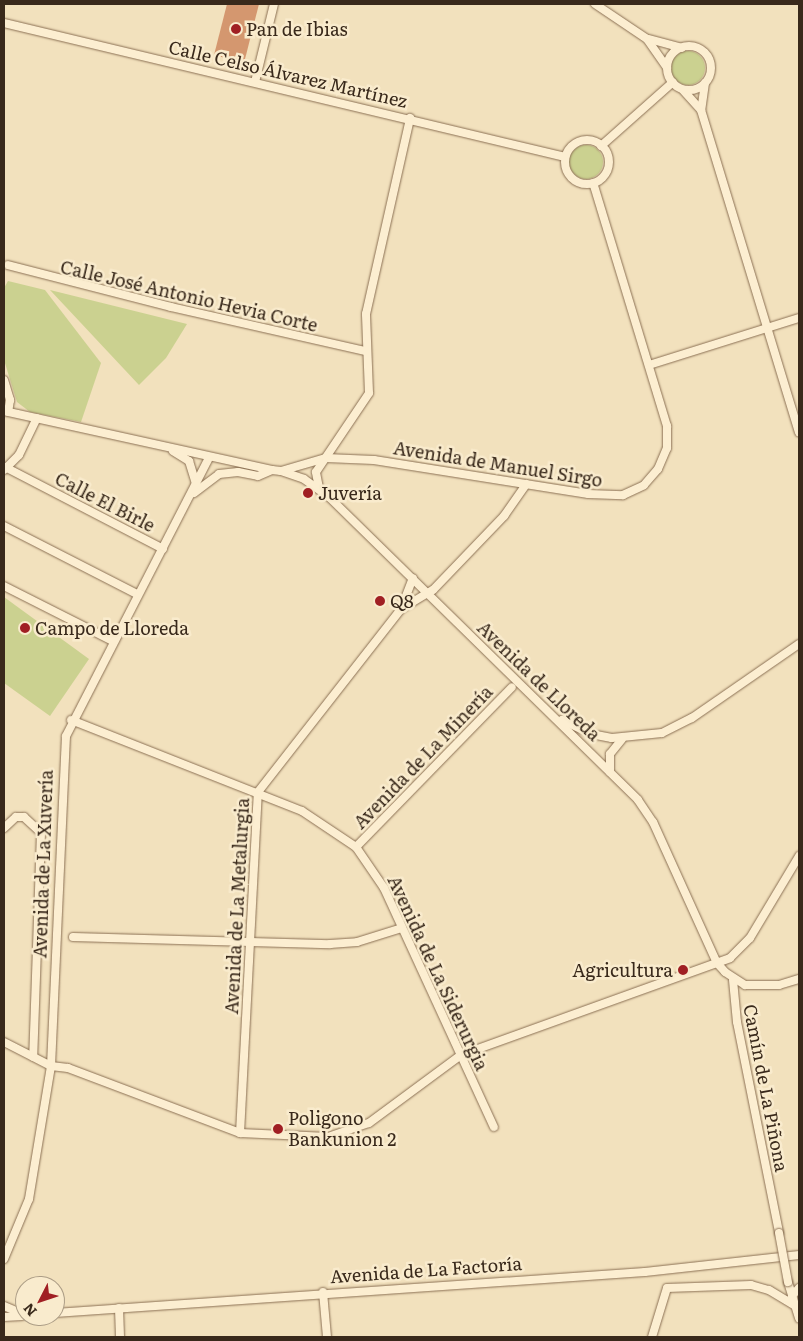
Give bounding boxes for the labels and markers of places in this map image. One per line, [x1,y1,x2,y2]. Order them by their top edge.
place label: Pan de Ibias [246,18,348,40]
marker: Pan de Ibias [230,23,242,35]
place label: Juvería [318,482,382,504]
marker: Juvería [302,487,314,499]
place label: Q8 [390,590,414,612]
marker: Q8 [374,595,386,607]
place label: Campo de Lloreda [35,617,189,639]
marker: Campo de Lloreda [19,622,31,634]
place label: Agricultura [572,959,673,981]
marker: Agricultura [677,964,689,976]
place label: Poligono Bankunion 2 [288,1108,396,1150]
marker: Poligono Bankunion 2 [272,1123,284,1135]

